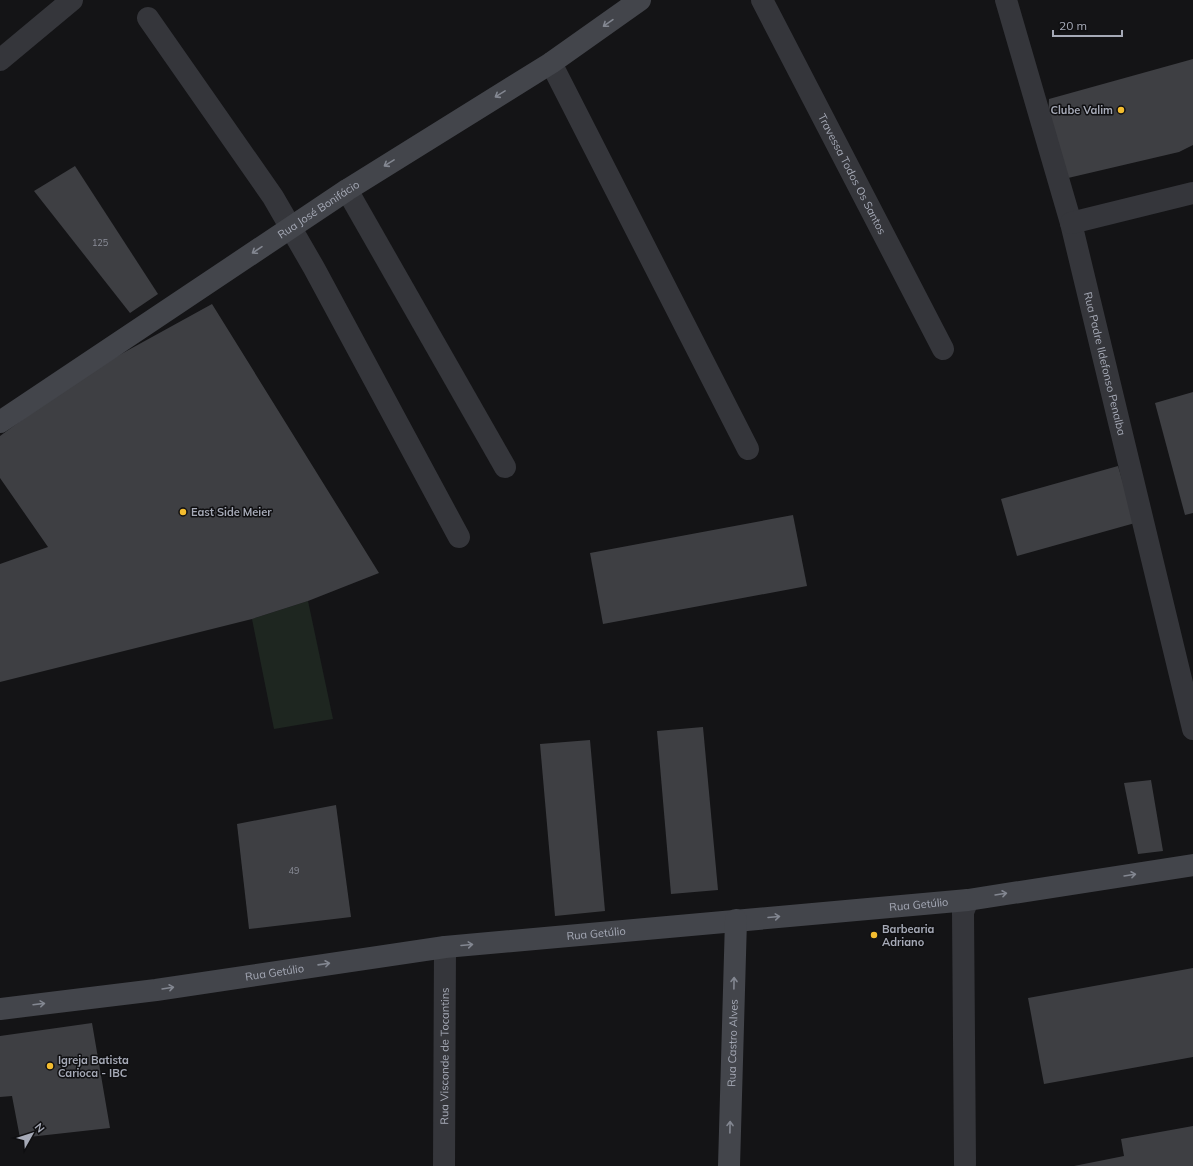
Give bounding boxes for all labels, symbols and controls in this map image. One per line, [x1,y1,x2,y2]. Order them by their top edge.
scale bar [1053,12,1122,38]
one-way arrow [602,18,613,27]
text: 20 m [1059,18,1087,33]
one-way arrow [494,91,506,99]
place label: Clube Valim [1050,103,1113,117]
marker: Clube Valim [1116,105,1126,115]
street label: Travessa Todos Os Santos [815,111,889,237]
one-way arrow [383,159,395,167]
street label: Rua José Bonifácio [275,177,362,241]
house number: 125 [92,237,109,248]
one-way arrow [251,246,263,254]
street label: Rua Padre Ildefonso Penalba [1081,290,1129,437]
place label: East Side Meier [191,505,272,519]
marker: East Side Meier [178,507,188,517]
house number: 49 [289,865,299,876]
one-way arrow [1123,871,1136,879]
one-way arrow [994,890,1007,898]
street label: Rua Getúlio [889,895,949,914]
one-way arrow [767,913,780,920]
place label: Barbearia Adriano [882,922,935,949]
street label: Rua Getúlio [566,924,626,943]
marker: Barbearia Adriano [869,930,879,940]
one-way arrow [460,941,473,949]
one-way arrow [317,960,330,968]
street label: Rua Getúlio [244,961,305,984]
one-way arrow [730,977,738,990]
one-way arrow [161,984,174,992]
street label: Rua Visconde de Tocantins [437,987,452,1125]
street label: Rua Castro Alves [724,999,741,1087]
one-way arrow [32,1000,45,1008]
place label: Igreja Batista Carioca - IBC [58,1053,129,1080]
marker: Igreja Batista Carioca - IBC [45,1061,55,1071]
north arrow [12,1114,52,1154]
text: N [32,1120,48,1135]
one-way arrow [726,1121,734,1134]

